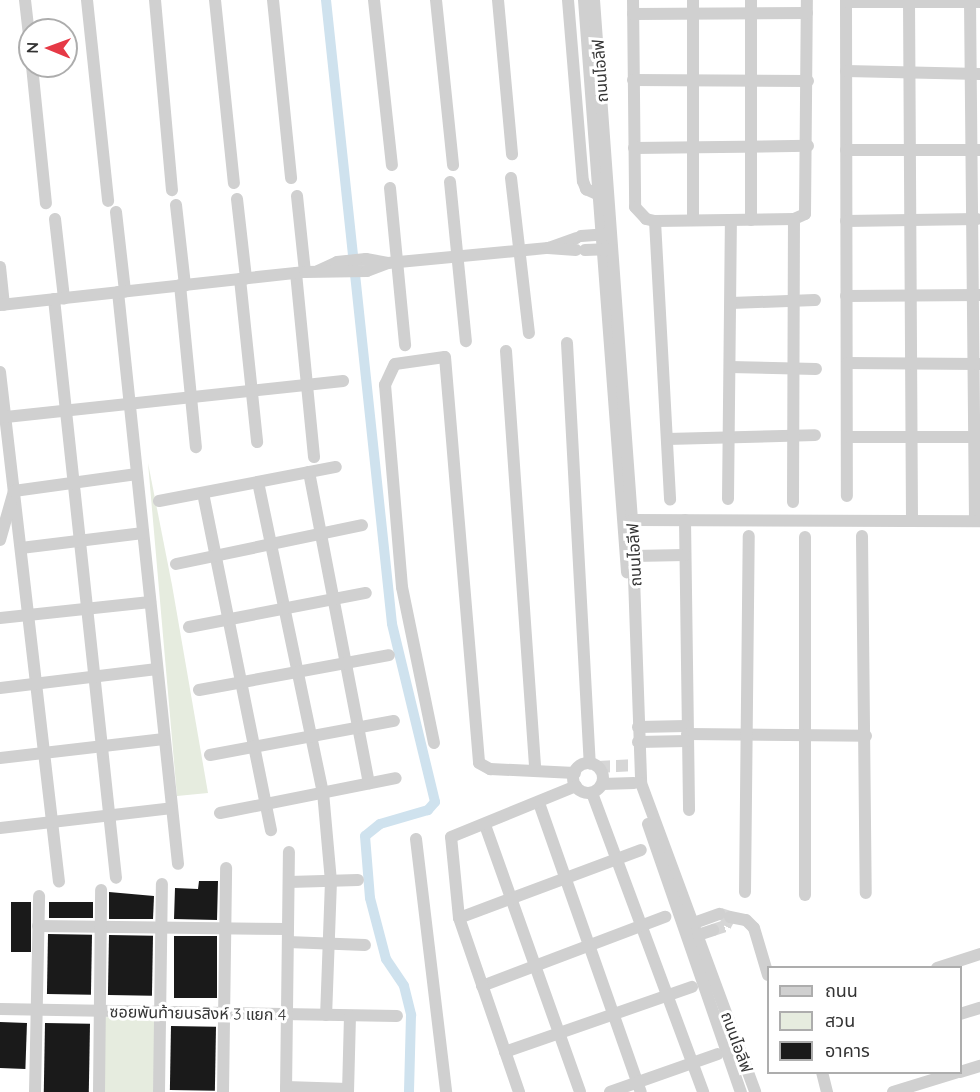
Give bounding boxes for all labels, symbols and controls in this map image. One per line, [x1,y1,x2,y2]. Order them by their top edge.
north arrow [18,18,78,78]
street label: ถนนไอลีฟ [588,39,612,103]
text: N [22,42,42,54]
street label: ถนนไอลีฟ [623,523,645,587]
legend [767,966,962,1074]
text: ถนน [825,979,858,1002]
street label: ซอยพันท้ายนรสิงห์ 3 แยก 4 [110,1002,286,1024]
street label: ถนนไอลีฟ [717,1009,757,1075]
text: สวน [825,1009,855,1032]
text: อาคาร [825,1039,870,1062]

